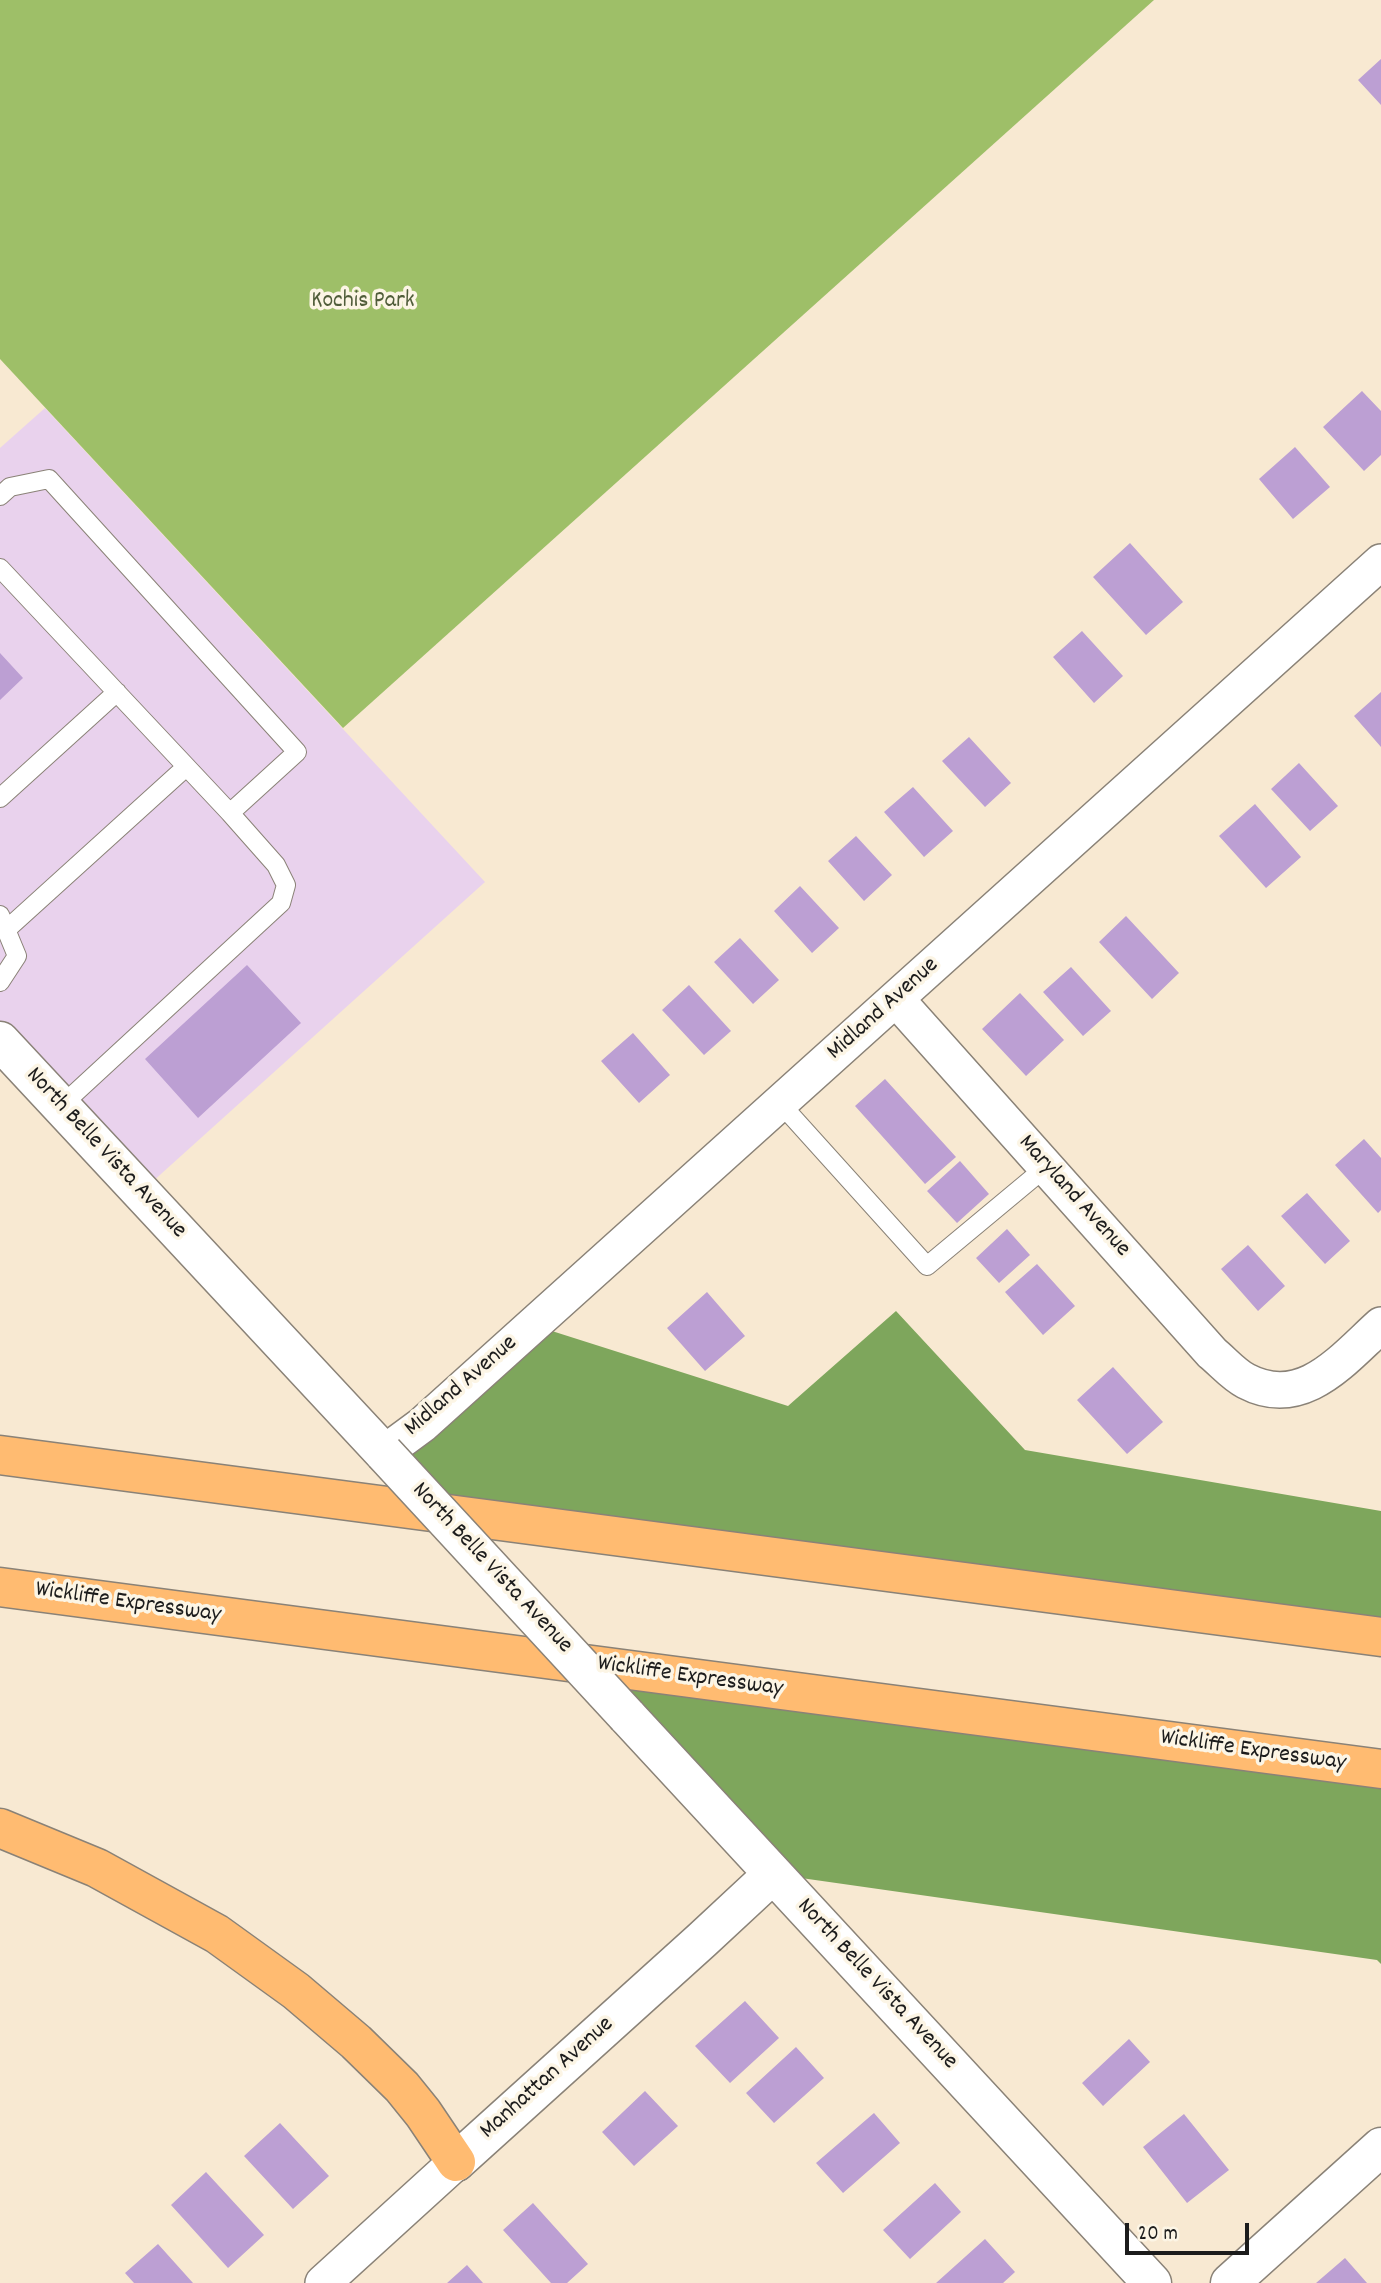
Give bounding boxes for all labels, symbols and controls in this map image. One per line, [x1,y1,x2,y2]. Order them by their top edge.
park label: Kochis Park [311,289,415,317]
street label: Midland Avenue [822,952,946,1068]
street label: North Belle Vista Avenue [18,1062,192,1246]
street label: Maryland Avenue [1011,1130,1135,1264]
street label: Midland Avenue [400,1330,524,1444]
street label: North Belle Vista Avenue [404,1477,578,1661]
street label: Wickliffe Expressway [33,1577,223,1631]
street label: Wickliffe Expressway [595,1651,785,1705]
street label: Wickliffe Expressway [1158,1725,1348,1779]
street label: North Belle Vista Avenue [789,1893,963,2077]
street label: Manhattan Avenue [475,2011,621,2147]
scale bar [1129,2210,1253,2254]
text: 20 m [1138,2220,1178,2250]

